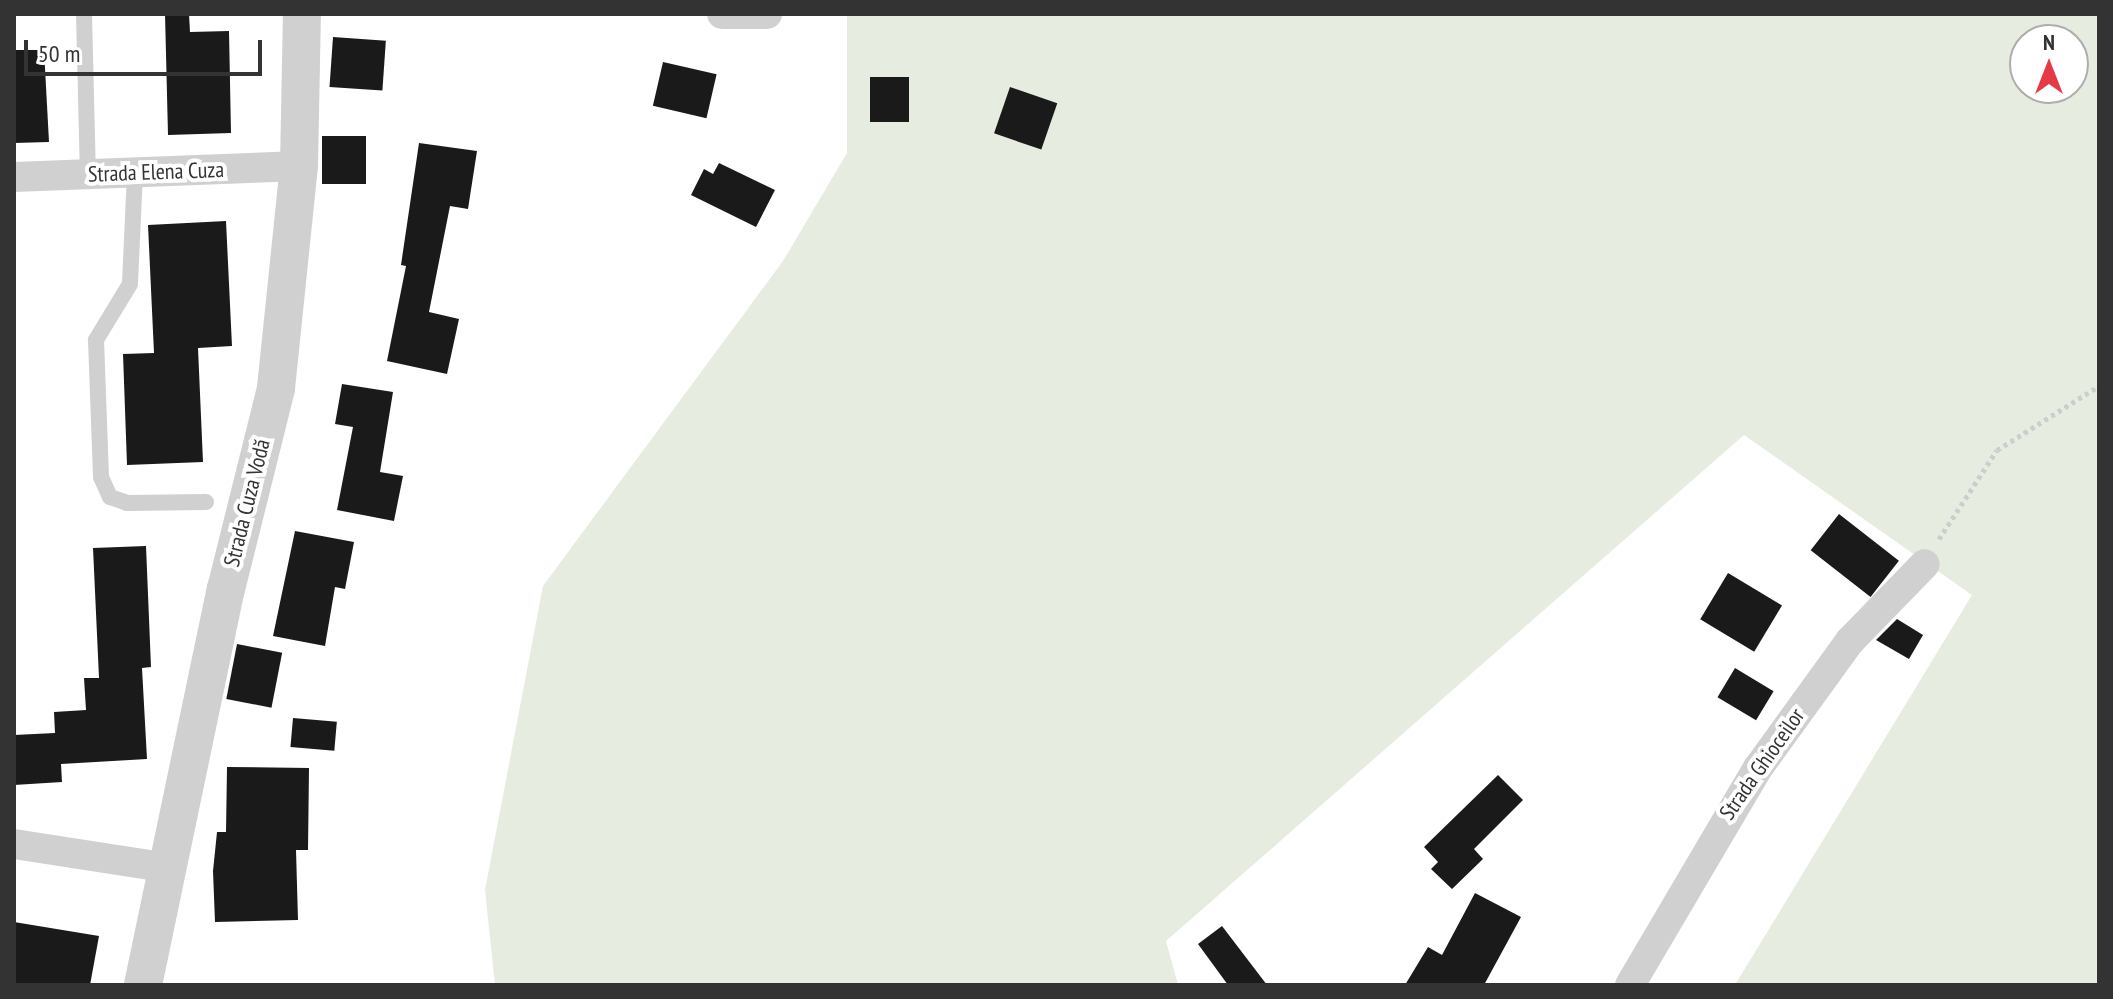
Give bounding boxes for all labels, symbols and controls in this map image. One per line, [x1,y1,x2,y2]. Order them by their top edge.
scale bar [28,24,266,74]
north arrow [2009,24,2089,104]
text: N [2043,28,2055,56]
text: 50 m [38,38,80,69]
street label: Strada Elena Cuza [88,156,224,188]
street label: Strada Cuza Vodă [218,436,276,570]
street label: Strada Ghioceilor [1714,703,1810,825]

